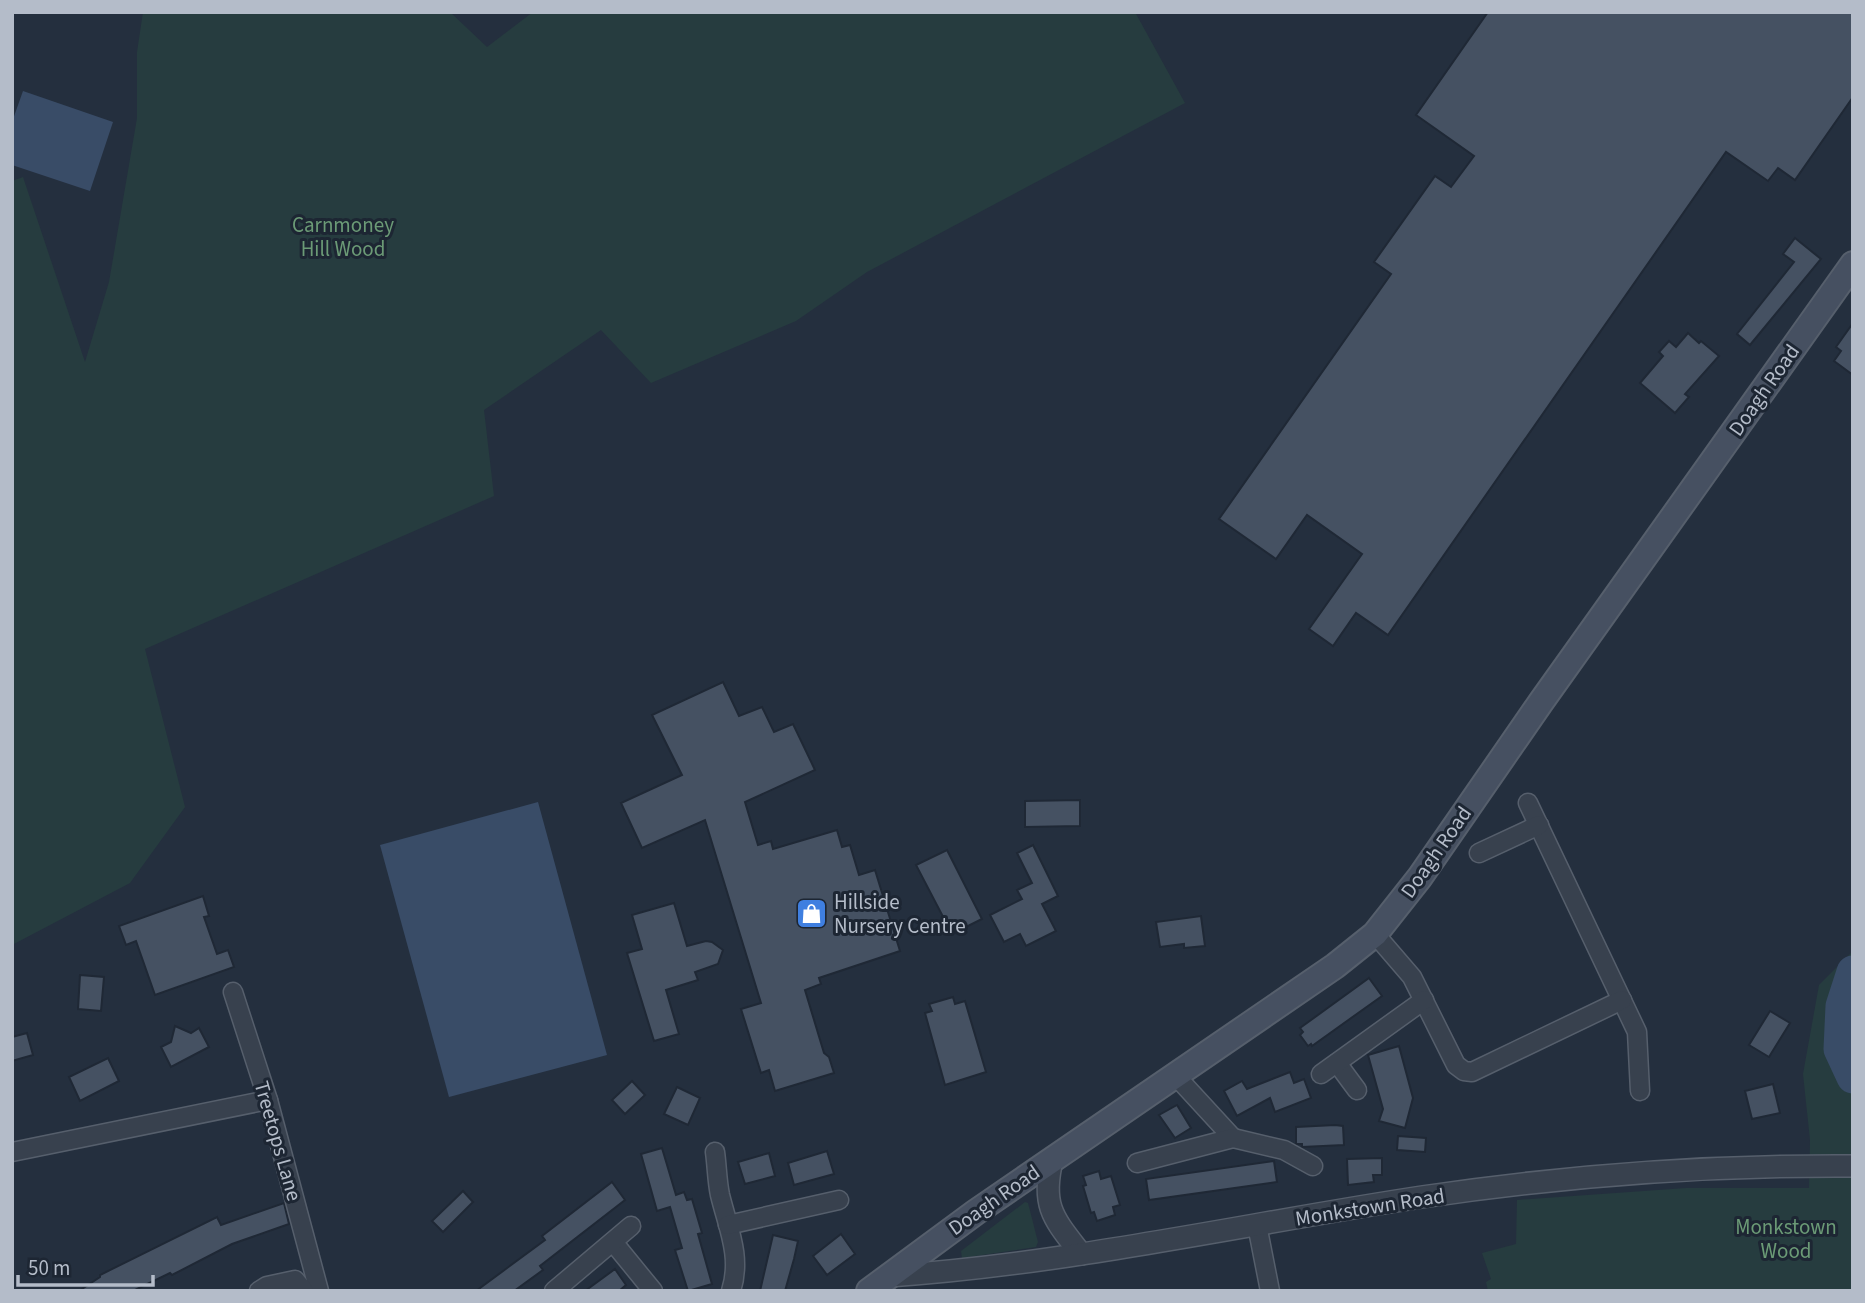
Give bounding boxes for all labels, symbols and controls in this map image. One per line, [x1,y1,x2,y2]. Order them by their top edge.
park label: Carnmoney Hill Wood [292,210,394,264]
street label: Doagh Road [1721,338,1807,442]
street label: Doagh Road [1393,800,1479,904]
place label: Hillside Nursery Centre [834,887,966,941]
shop icon: Hillside Nursery Centre [794,897,828,931]
street label: Treetops Lane [247,1078,309,1204]
street label: Doagh Road [942,1157,1046,1243]
street label: Monkstown Road [1293,1180,1447,1234]
park label: Monkstown Wood [1735,1212,1837,1266]
scale bar [18,1244,152,1288]
text: 50 m [28,1253,70,1283]

